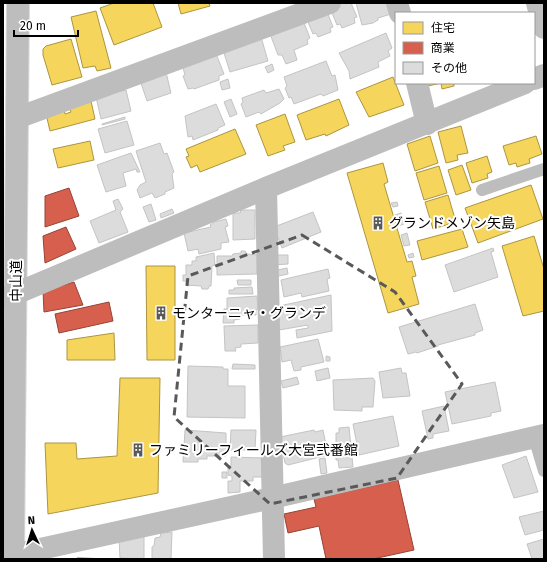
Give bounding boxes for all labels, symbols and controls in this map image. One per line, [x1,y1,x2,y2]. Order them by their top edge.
scale bar [14,12,78,38]
legend [395,12,535,84]
text: 20 m [20,19,46,33]
text: 住宅 [431,21,455,35]
text: 商業 [431,41,455,55]
text: その他 [431,61,467,75]
building icon: グランドメゾン矢島 [370,215,386,231]
place label: グランドメゾン矢島 [389,215,515,232]
street label: 中山道 [8,260,25,302]
building icon: モンターニャ・グランデ [153,305,169,321]
place label: モンターニャ・グランデ [172,305,326,322]
building icon: ファミリーフィールズ大宮弐番館 [130,442,146,458]
place label: ファミリーフィールズ大宮弐番館 [149,442,358,459]
north arrow [12,510,52,550]
text: N [27,514,35,527]

